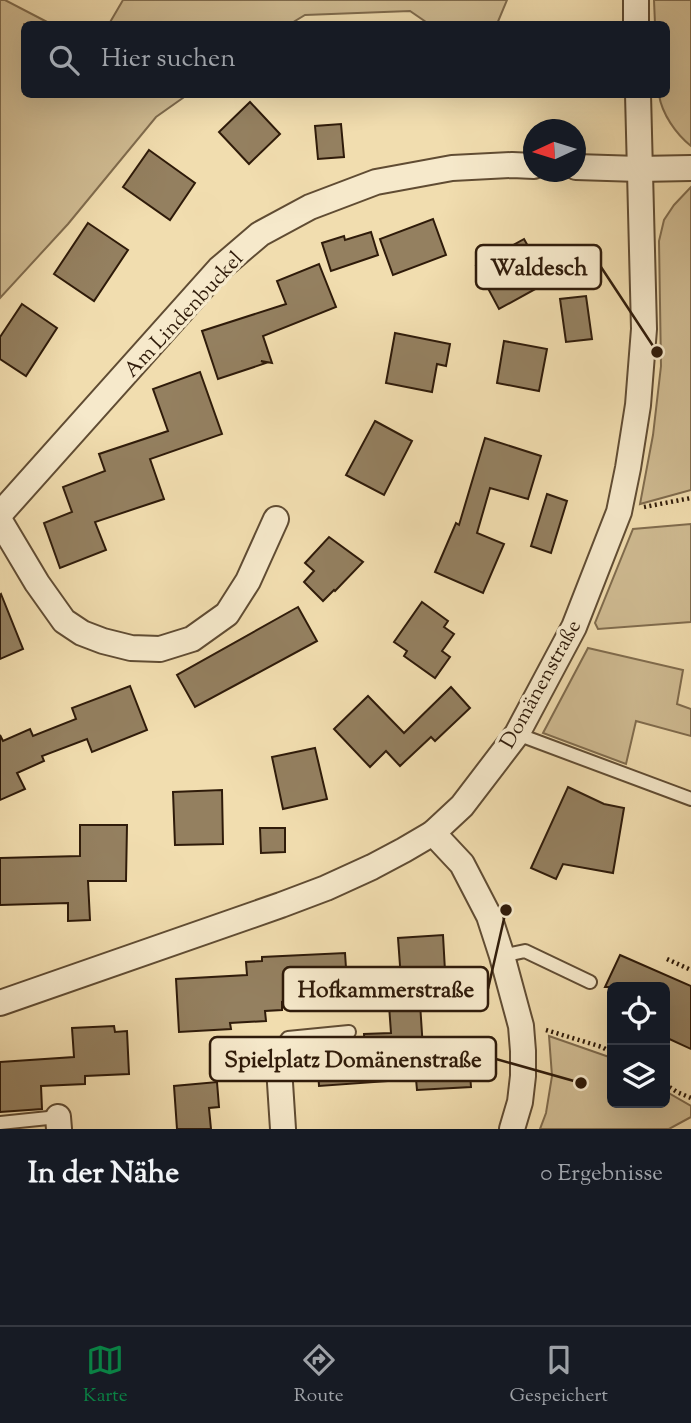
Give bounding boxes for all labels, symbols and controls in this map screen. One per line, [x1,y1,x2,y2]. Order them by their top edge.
search box [21,21,670,98]
icon: search [45,41,83,79]
text: Hier suchen [101,41,236,78]
north arrow [523,119,586,182]
street label: Am Lindenbuckel [118,245,251,385]
callout: Waldesch [476,245,601,289]
text: Waldesch [490,253,588,286]
street label: Domänenstraße [494,615,590,755]
callout: Hofkammerstraße [283,967,488,1011]
text: Hofkammerstraße [298,975,475,1008]
map controls [607,982,670,1108]
button: locate [607,982,670,1045]
callout: Spielplatz Domänenstraße [210,1037,496,1081]
text: Spielplatz Domänenstraße [224,1045,482,1078]
button: layers [607,1045,670,1108]
text: In der Nähe [28,1153,179,1196]
text: 0 Ergebnisse [540,1158,663,1191]
tab: Karte [83,1341,128,1410]
tab: Route [294,1341,343,1410]
tab: Gespeichert [509,1341,608,1410]

